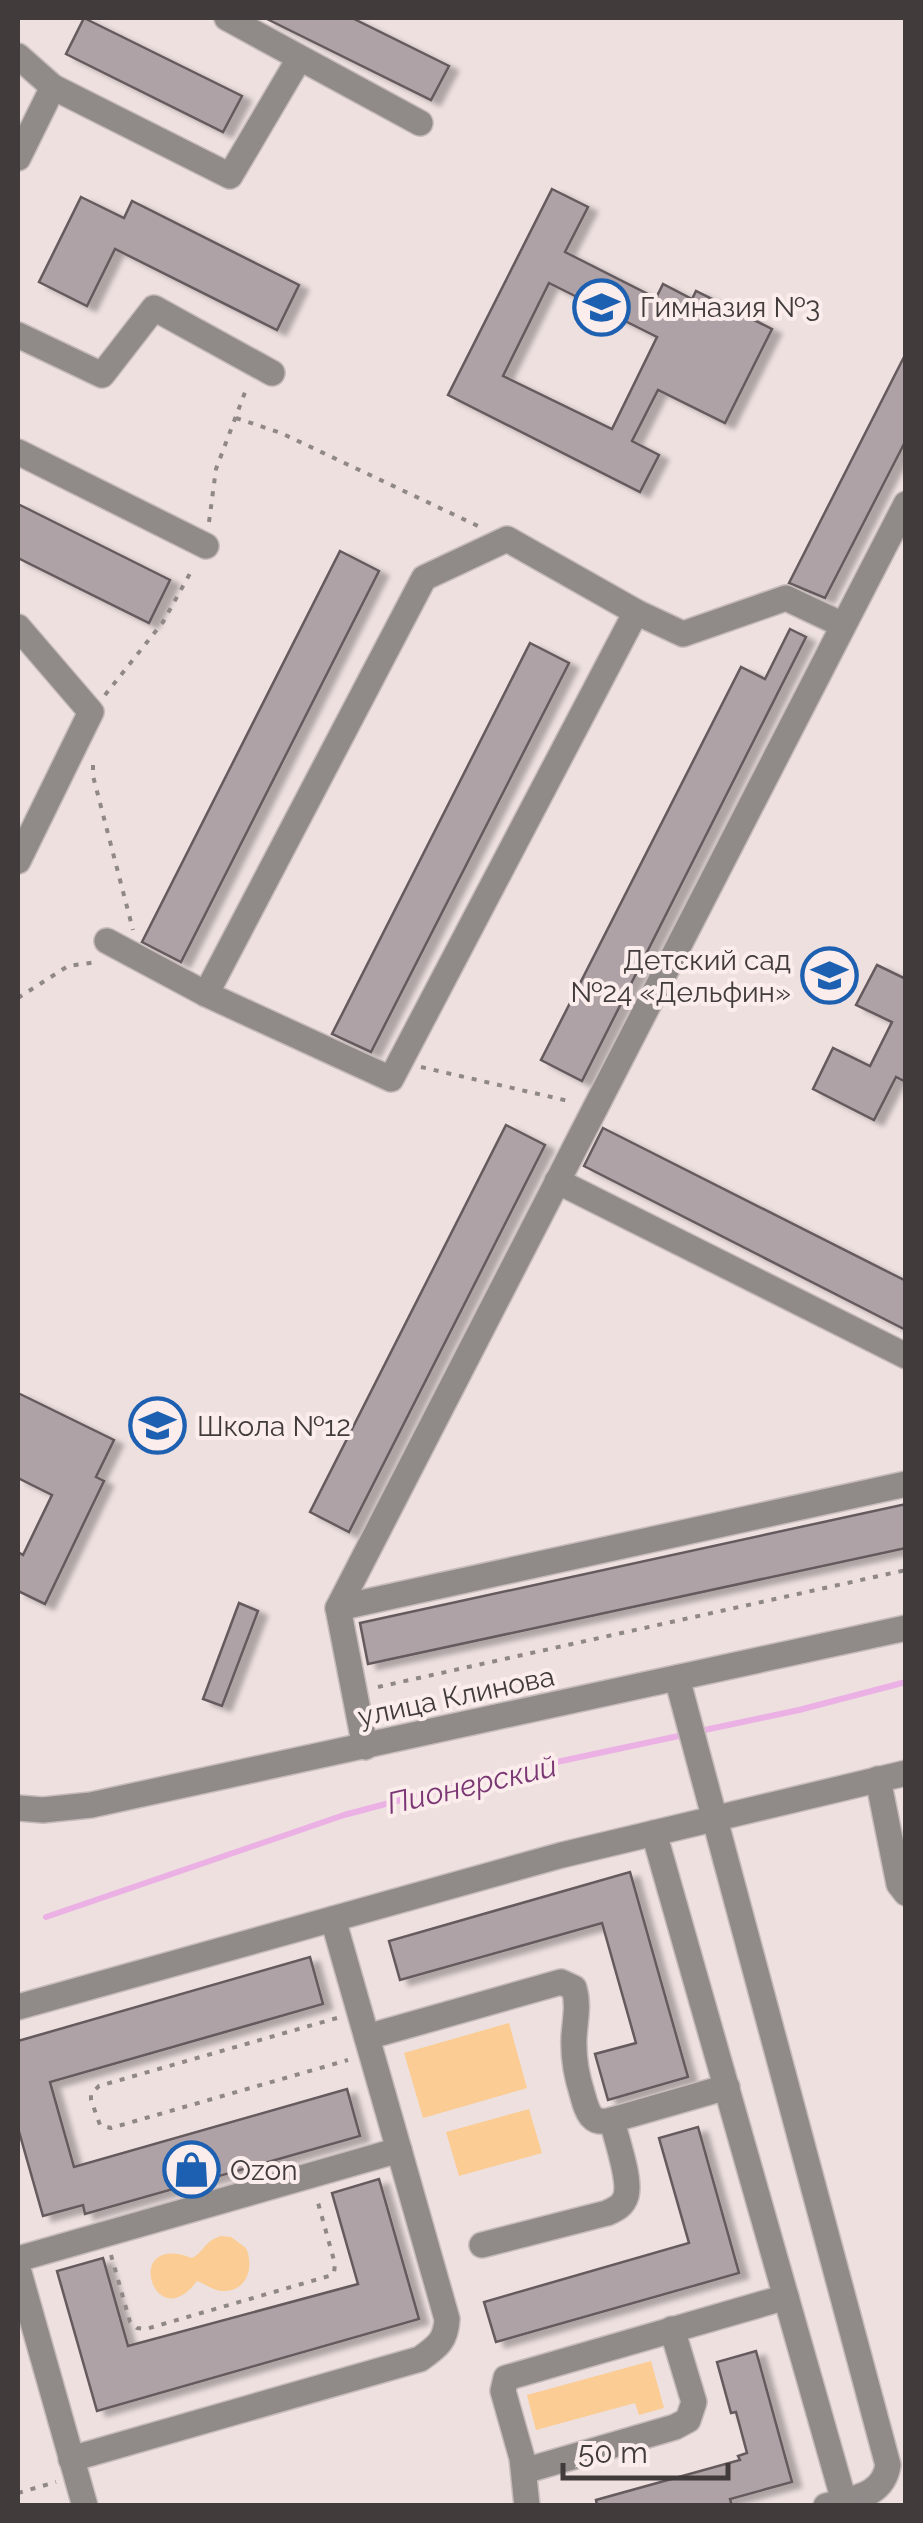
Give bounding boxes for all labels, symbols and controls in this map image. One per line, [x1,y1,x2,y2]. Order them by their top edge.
school or university icon: Гимназия №3 [571,277,631,337]
place label: Гимназия №3 [640,291,820,324]
place label: Детский сад №24 «Дельфин» [571,944,791,1009]
school or university icon: Детский сад №24 «Дельфин» [800,946,860,1006]
school or university icon: Школа №12 [128,1396,188,1456]
place label: Школа №12 [197,1410,351,1443]
street label: улица Клинова [355,1660,557,1733]
water label: Пионерский [384,1748,560,1821]
shop icon: Ozon [161,2140,221,2200]
place label: Ozon [230,2154,297,2187]
scale bar [563,2418,728,2480]
text: 50 m [578,2435,648,2470]

